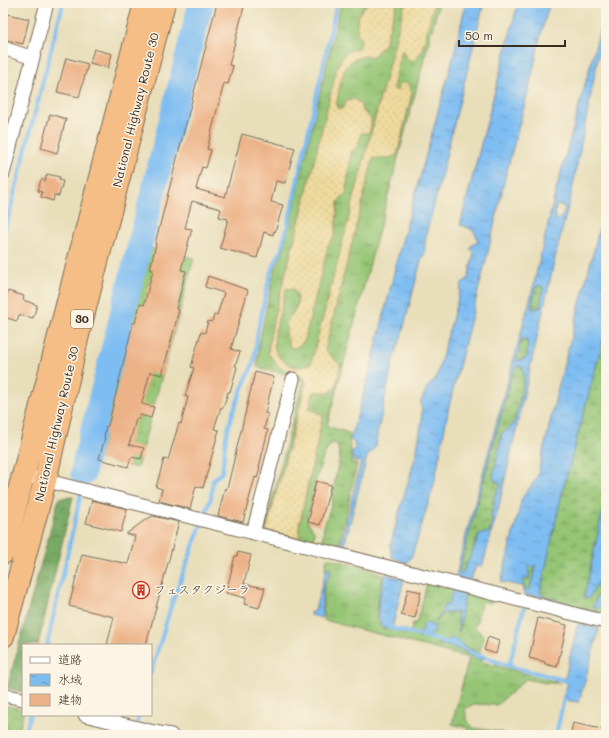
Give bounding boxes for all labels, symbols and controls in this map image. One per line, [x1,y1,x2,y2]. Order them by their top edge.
scale bar [459,22,565,48]
text: 50 m [465,27,493,43]
street label: National Highway Route 30 [108,30,162,189]
road number: 30 [71,310,93,328]
street label: National Highway Route 30 [30,344,82,503]
building icon: フェスタクジーラ [131,580,151,600]
place label: フェスタクジーラ [154,581,250,597]
legend [22,644,152,716]
text: 道路 [58,651,82,667]
text: 水域 [58,671,82,687]
text: 建物 [58,691,82,707]

